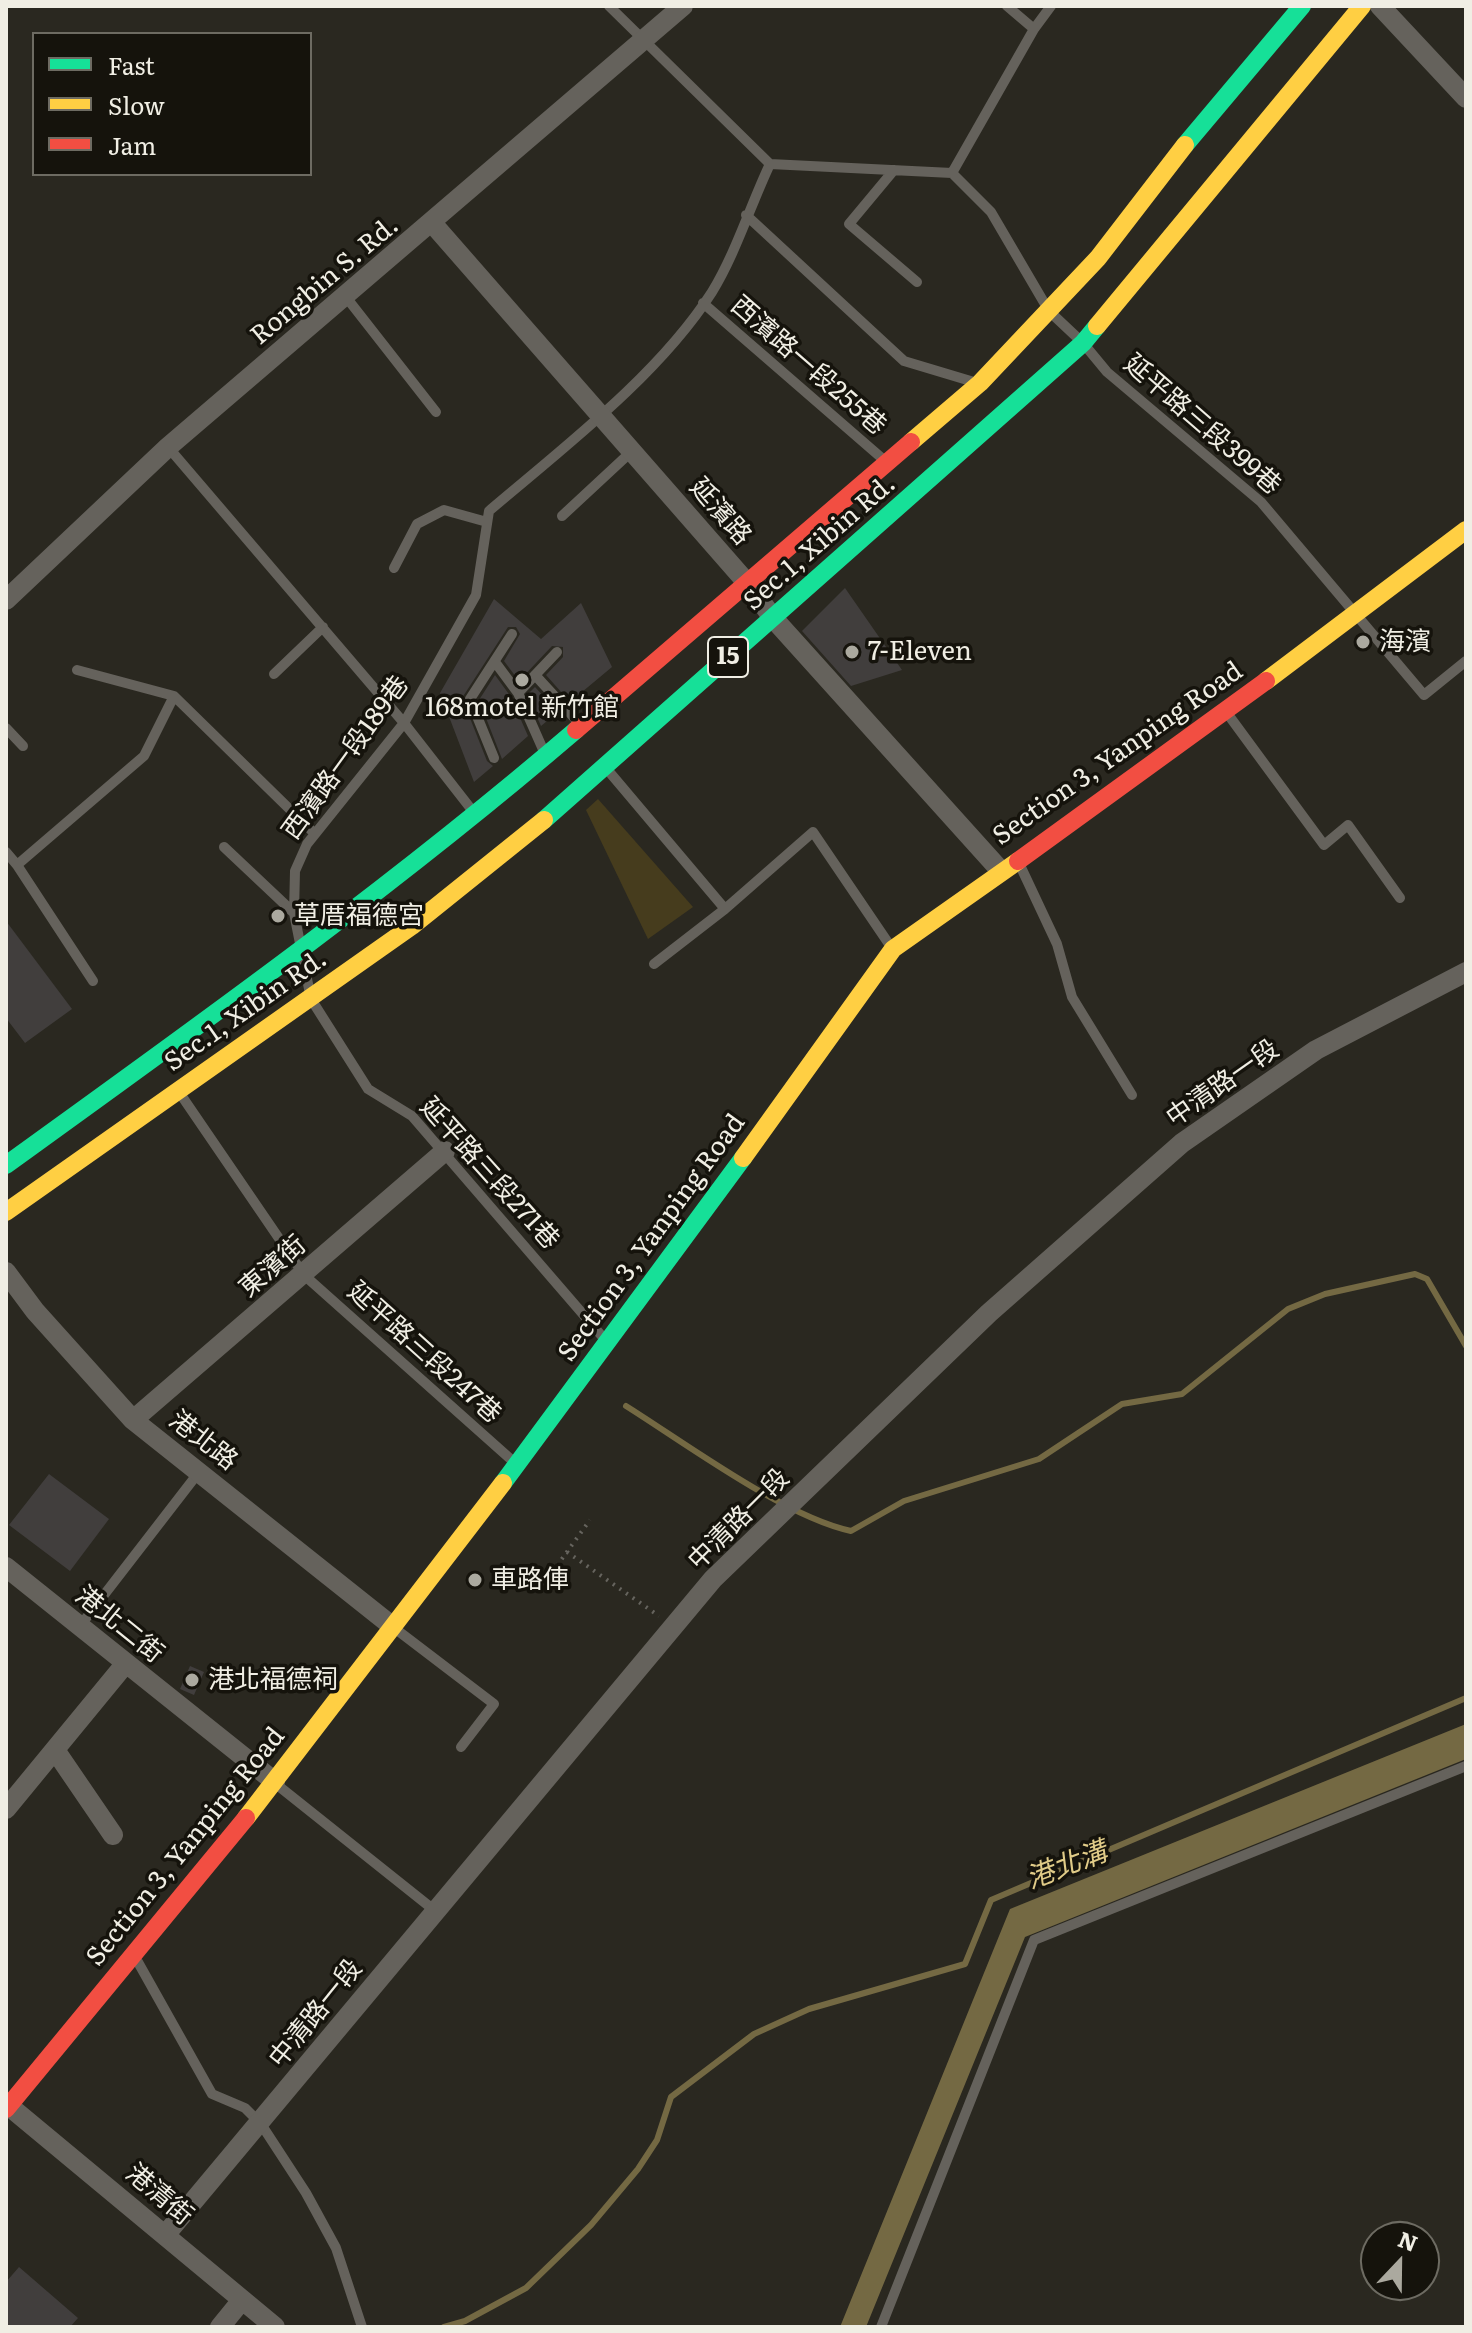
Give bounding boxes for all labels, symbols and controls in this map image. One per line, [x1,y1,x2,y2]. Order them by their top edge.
legend [32,32,312,176]
text: Fast [108,47,155,82]
text: Slow [108,87,165,122]
text: Jam [108,127,156,162]
street label: Rongbin S. Rd. [245,210,405,352]
street label: 西濱路一段255巷 [724,290,892,442]
street label: 延平路三段399巷 [1117,349,1287,501]
street label: Sec.1, Xibin Rd. [738,469,902,617]
street label: 延濱路 [683,472,757,552]
place label: 海濱 [1379,626,1431,658]
marker: 海濱 [1354,633,1372,651]
place label: 7-Eleven [868,636,972,668]
road number: 15 [708,637,748,677]
marker: 7-Eleven [843,643,861,661]
street label: Section 3, Yanping Road [987,656,1249,852]
street label: 西濱路一段189巷 [276,670,416,846]
marker: 168motel 新竹館 [513,671,531,689]
place label: 168motel 新竹館 [425,692,619,724]
place label: 草厝福德宮 [294,900,424,932]
marker: 草厝福德宮 [269,907,287,925]
street label: Sec.1, Xibin Rd. [159,943,333,1079]
street label: 中清路一段 [1161,1034,1285,1134]
street label: 延平路三段271巷 [413,1092,565,1256]
street label: Section 3, Yanping Road [552,1108,752,1368]
street label: 東濱街 [233,1230,313,1304]
street label: 延平路三段247巷 [341,1276,507,1430]
street label: 港北路 [163,1405,243,1477]
street label: 中清路一段 [682,1463,796,1577]
place label: 車路俥 [491,1564,569,1596]
marker: 車路俥 [466,1571,484,1589]
street label: 港北二街 [69,1580,169,1670]
place label: 港北福德祠 [208,1664,338,1696]
marker: 港北福德祠 [183,1671,201,1689]
street label: Section 3, Yanping Road [80,1721,292,1973]
water label: 港北溝 [1022,1835,1112,1897]
street label: 中清路一段 [263,1954,369,2074]
street label: 港清街 [119,2158,199,2232]
north arrow [1360,2221,1440,2301]
text: N [1394,2221,1423,2259]

